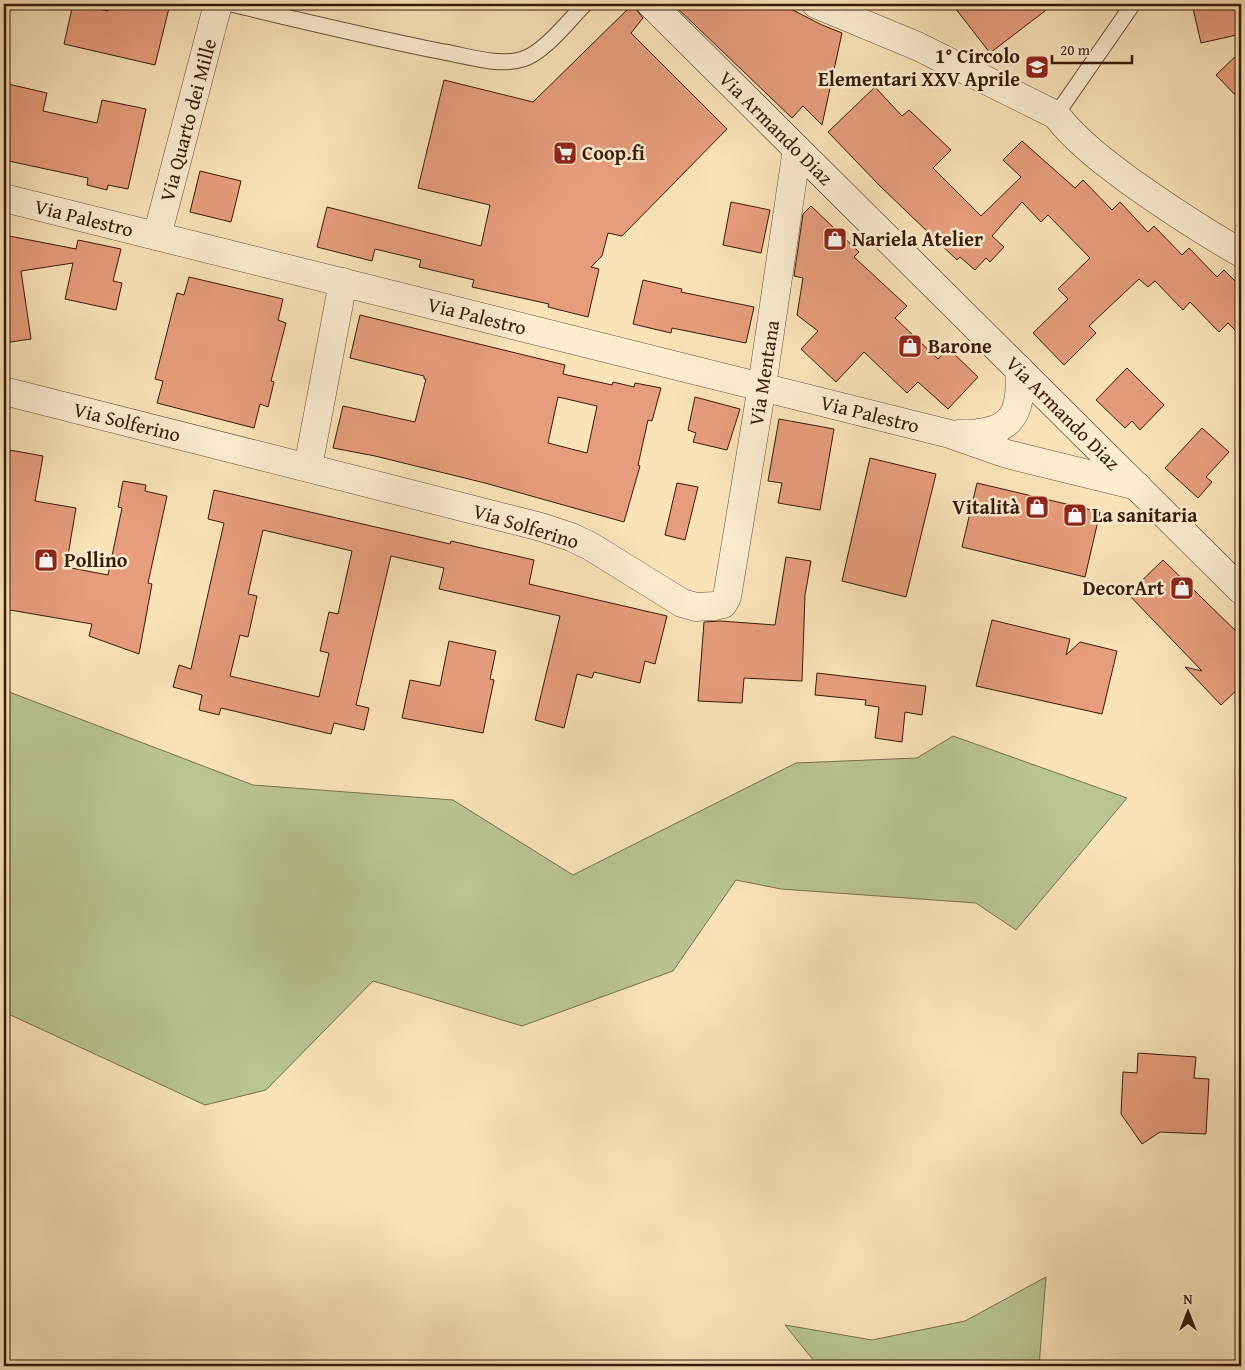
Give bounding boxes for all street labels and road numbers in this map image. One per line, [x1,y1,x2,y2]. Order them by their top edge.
street label: Via Quarto dei Mille [152,35,223,205]
street label: Via Armando Diaz [713,64,840,192]
street label: Via Palestro [32,191,137,244]
street label: Via Palestro [425,289,530,342]
street label: Via Mentana [741,317,786,428]
street label: Via Armando Diaz [1000,349,1127,477]
street label: Via Palestro [818,387,923,440]
street label: Via Solferino [71,394,184,449]
street label: Via Solferino [470,496,583,555]

